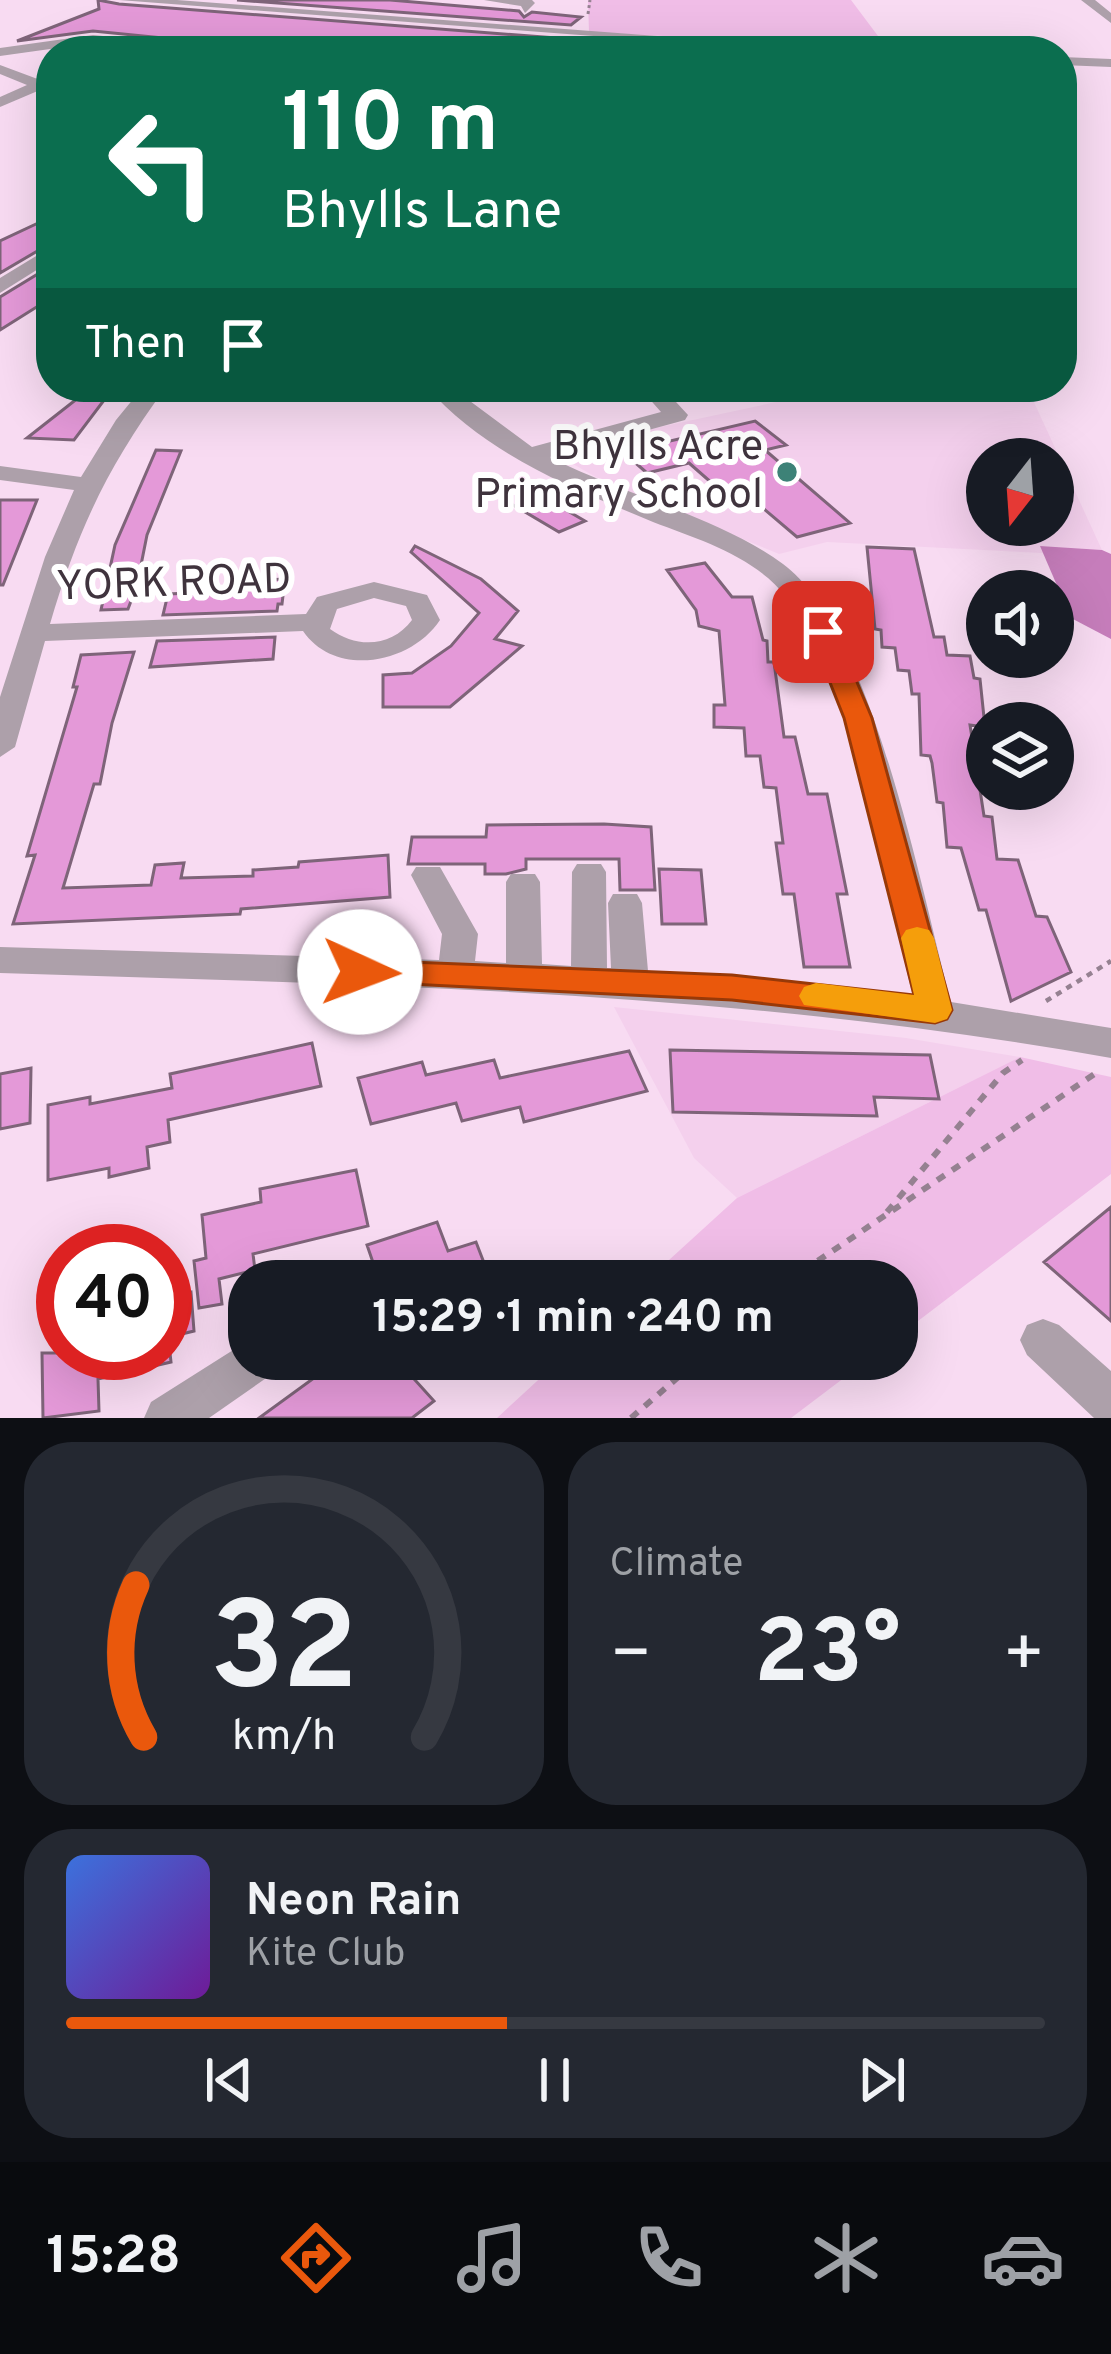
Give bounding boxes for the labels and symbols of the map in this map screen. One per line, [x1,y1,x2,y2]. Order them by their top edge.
place label: Bhylls Acre Primary School [474,422,763,523]
north arrow [966,438,1074,546]
marker: Bhylls Acre Primary School [774,459,800,485]
street label: YORK ROAD [56,554,292,616]
pin [772,581,874,683]
position arrow [297,909,423,1035]
speed limit sign: 40 [36,1224,192,1380]

